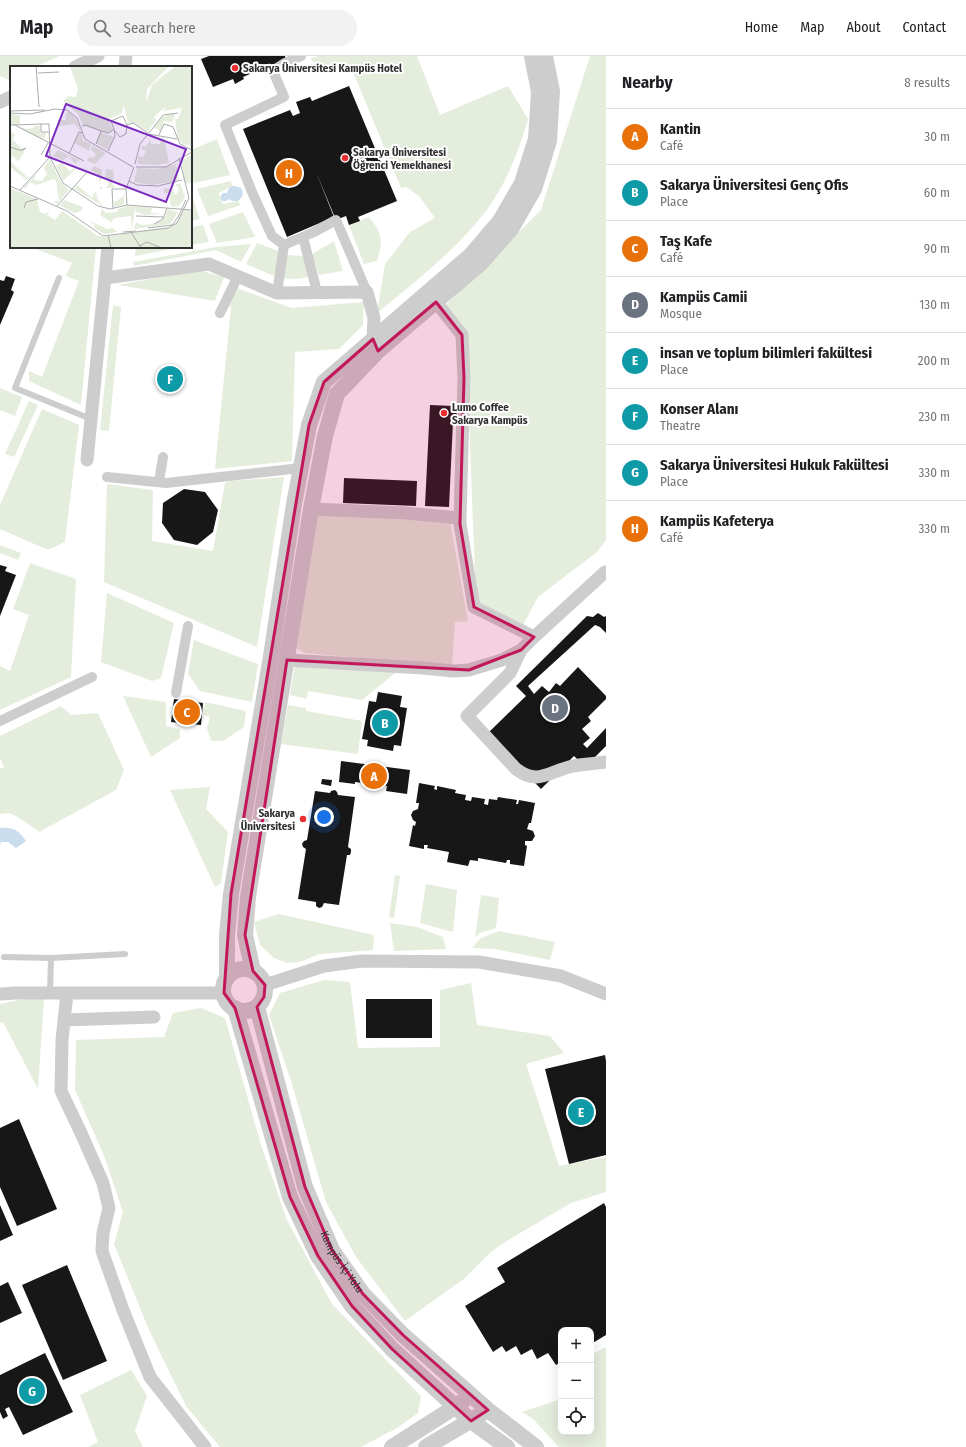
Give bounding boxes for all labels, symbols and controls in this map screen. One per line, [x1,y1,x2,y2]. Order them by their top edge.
search box [77,10,357,46]
text: Map [20,16,53,39]
icon: search [91,17,113,39]
text: Search here [123,19,196,37]
text: Home [745,19,778,36]
text: Map [800,19,824,36]
text: About [846,19,881,36]
text: Contact [903,19,946,36]
place label: Sakarya Üniversitesi Kampüs Hotel [243,62,403,75]
marker: Sakarya Üniversitesi Kampüs Hotel [230,63,240,73]
inset map [10,66,192,248]
text: Nearby [622,72,673,93]
text: 8 results [904,75,950,90]
text: Kantin [660,120,701,138]
text: A [631,129,639,144]
text: 30 m [924,129,950,144]
text: Café [660,138,683,153]
place label: Sakarya Üniversitesi Öğrenci Yemekhanesi [353,146,451,172]
marker: Sakarya Üniversitesi Öğrenci Yemekhanesi [340,153,350,163]
pin: H [276,158,302,188]
text: Sakarya Üniversitesi Genç Ofis [660,176,848,194]
text: B [631,185,639,200]
text: 60 m [924,185,950,200]
text: Place [660,194,688,209]
text: Taş Kafe [660,232,712,250]
text: C [632,241,638,256]
text: 90 m [924,241,950,256]
text: Café [660,250,683,265]
text: Kampüs Camii [660,288,747,306]
text: D [631,297,639,312]
text: 130 m [919,297,950,312]
text: Mosque [660,306,702,321]
text: insan ve toplum bilimleri fakültesi [660,344,872,362]
text: E [632,353,638,368]
text: 200 m [918,353,950,368]
text: Place [660,362,688,377]
pin: F [157,364,183,394]
text: Konser Alanı [660,400,738,418]
place label: Lumo Coffee Sakarya Kampüs [452,401,528,427]
marker: Lumo Coffee Sakarya Kampüs [439,408,449,418]
text: F [632,409,638,424]
text: 230 m [919,409,950,424]
text: Theatre [660,418,700,433]
text: Sakarya Üniversitesi Hukuk Fakültesi [660,456,889,474]
text: G [631,465,639,480]
text: 330 m [918,465,950,480]
text: Place [660,474,688,489]
text: Kampüs Kafeterya [660,512,774,530]
text: H [631,521,639,536]
text: 330 m [918,521,950,536]
text: Café [660,530,683,545]
pin: D [542,693,568,723]
pin: C [174,697,200,727]
pin: B [372,708,398,738]
pin: A [361,761,387,791]
place label: Sakarya Üniversitesi [241,807,296,833]
your location [314,807,334,827]
marker: Sakarya Üniversitesi [298,814,308,824]
pin: E [568,1097,594,1127]
street label: Kampüs İçi Yolu [318,1229,366,1295]
map controls [558,1327,594,1435]
button: + [558,1327,594,1363]
button: − [558,1363,594,1399]
pin: G [19,1376,45,1406]
button: locate [558,1399,594,1435]

